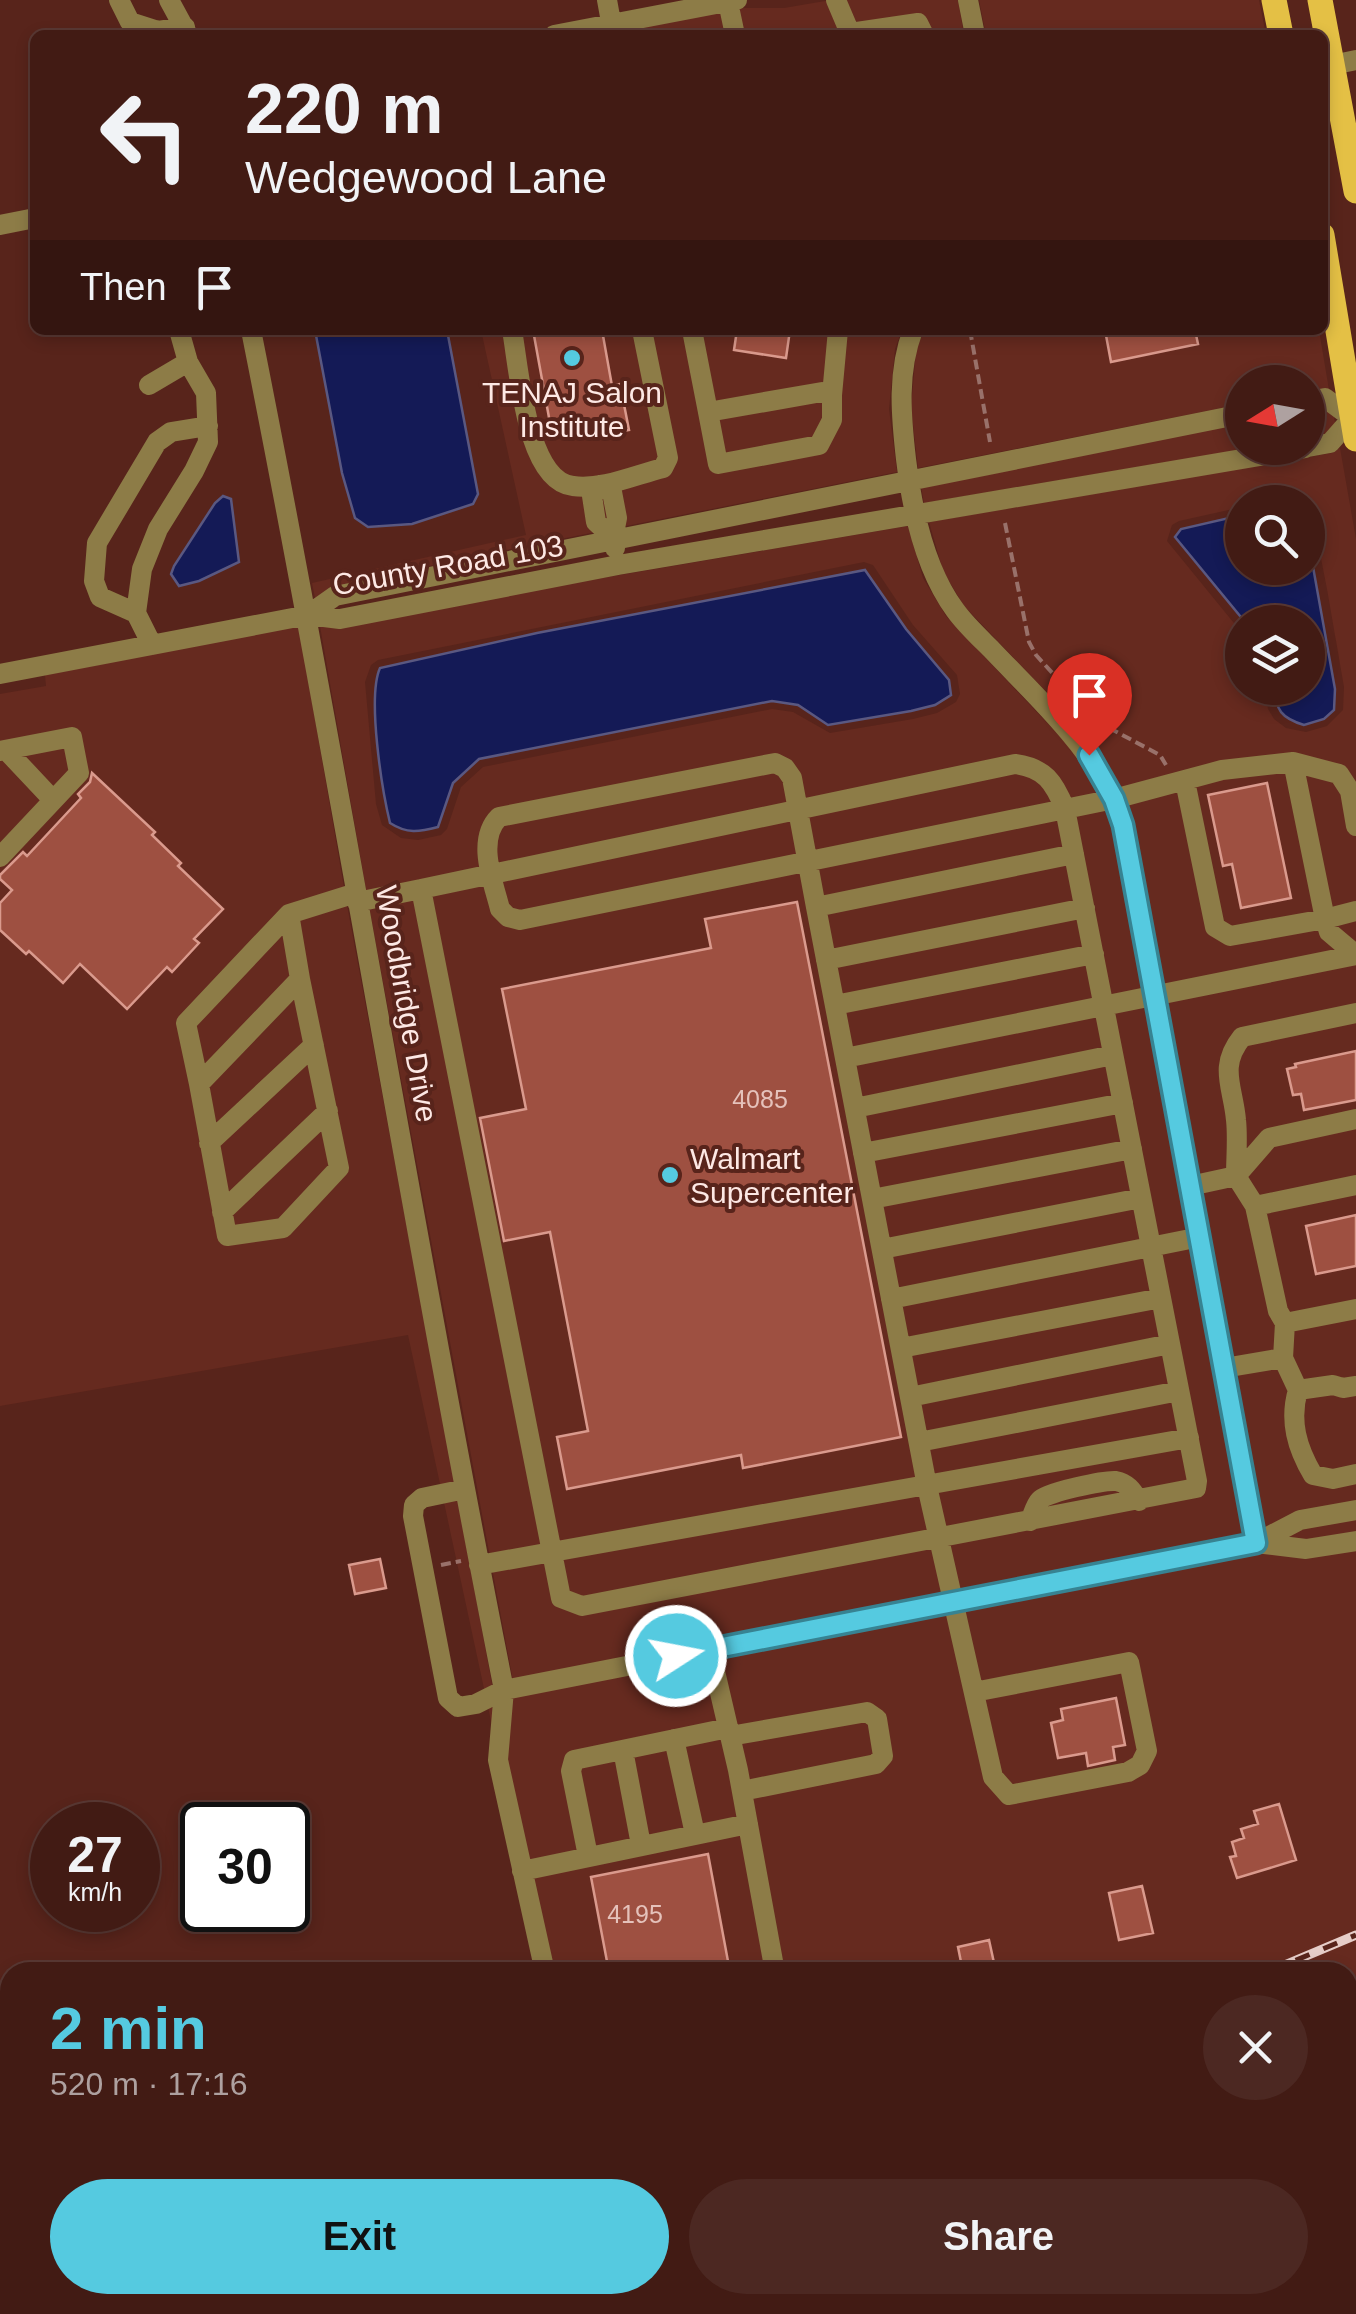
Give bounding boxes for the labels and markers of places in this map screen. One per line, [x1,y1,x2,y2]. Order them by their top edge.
marker: TENAJ Salon Institute [561,347,583,369]
place label: TENAJ Salon Institute [482,376,662,443]
pin [1047,653,1132,756]
place label: Walmart Supercenter [690,1142,853,1209]
marker: Walmart Supercenter [659,1164,681,1186]

